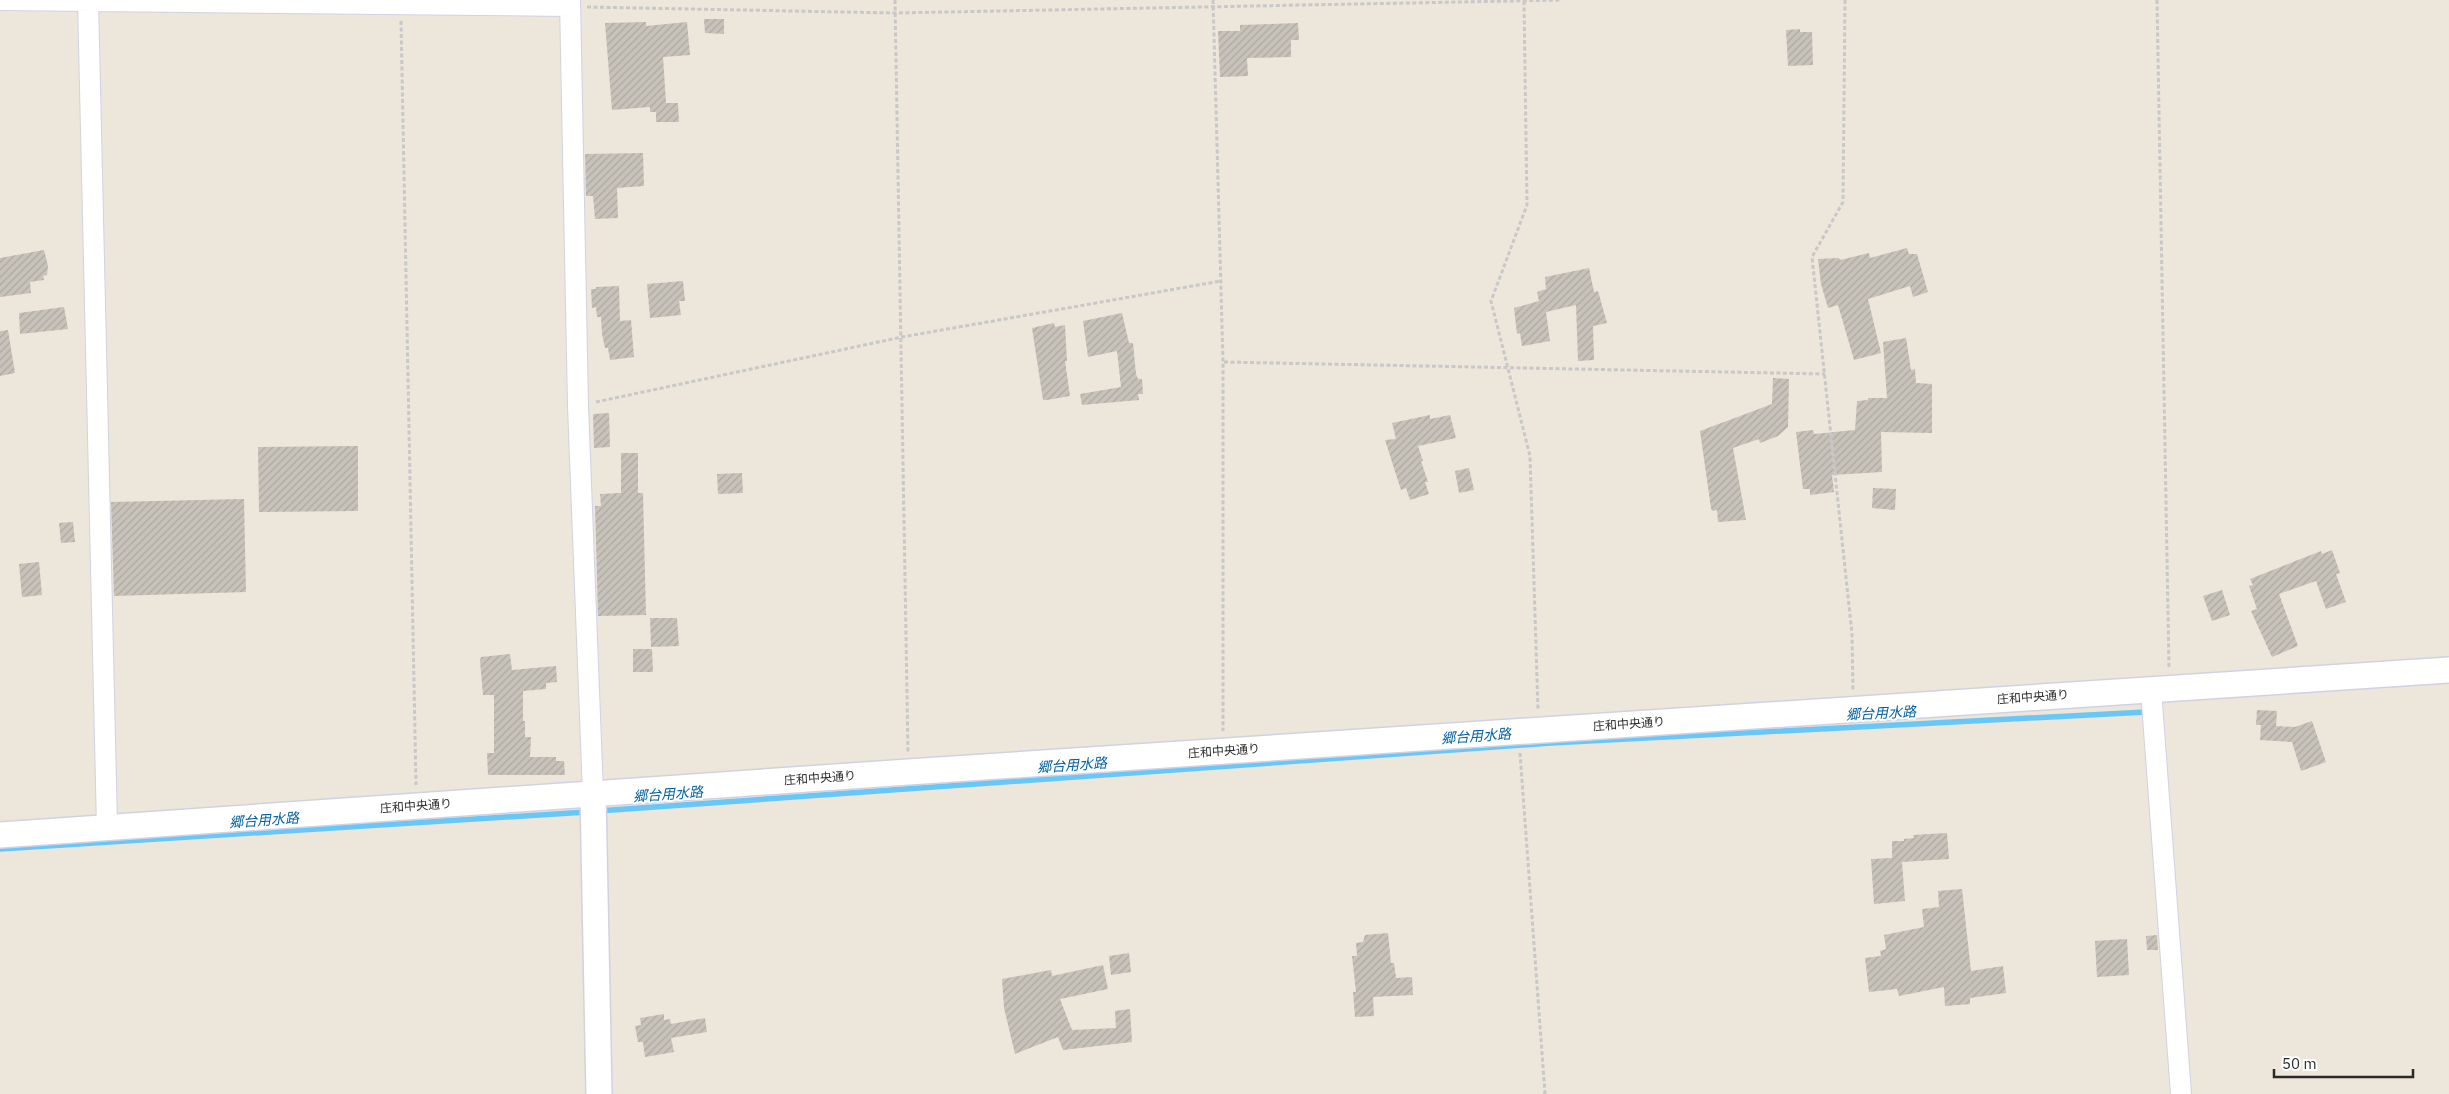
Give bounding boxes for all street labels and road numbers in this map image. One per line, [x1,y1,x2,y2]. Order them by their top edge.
street label: 庄和中央通り [1997,687,2069,706]
street label: 庄和中央通り [1593,714,1665,733]
street label: 庄和中央通り [1188,741,1260,760]
street label: 庄和中央通り [784,768,856,787]
street label: 庄和中央通り [380,796,452,815]

